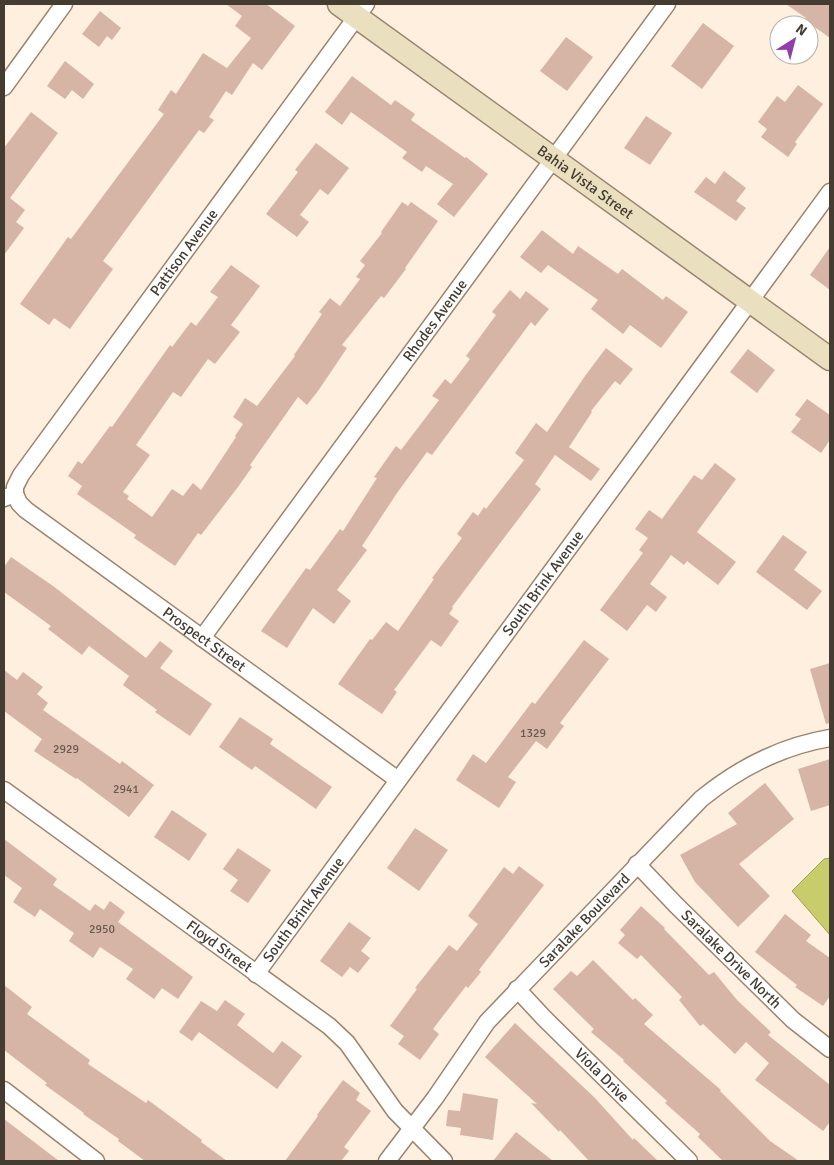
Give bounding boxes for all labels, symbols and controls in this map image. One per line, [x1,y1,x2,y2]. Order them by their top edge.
north arrow [769,15,819,65]
text: N [792,20,810,40]
street label: Bahia Vista Street [534,141,637,223]
street label: Pattison Avenue [146,206,222,299]
street label: Rhodes Avenue [399,276,471,365]
street label: South Brink Avenue [499,527,587,639]
street label: Prospect Street [159,603,249,675]
house number: 1329 [520,726,546,741]
house number: 2929 [53,742,79,757]
house number: 2941 [113,782,139,797]
street label: South Brink Avenue [259,853,348,966]
street label: Saralake Boulevard [535,870,634,971]
street label: Saralake Drive North [677,906,785,1012]
street label: Floyd Street [183,916,256,976]
house number: 2950 [89,922,115,937]
street label: Viola Drive [571,1044,633,1106]

